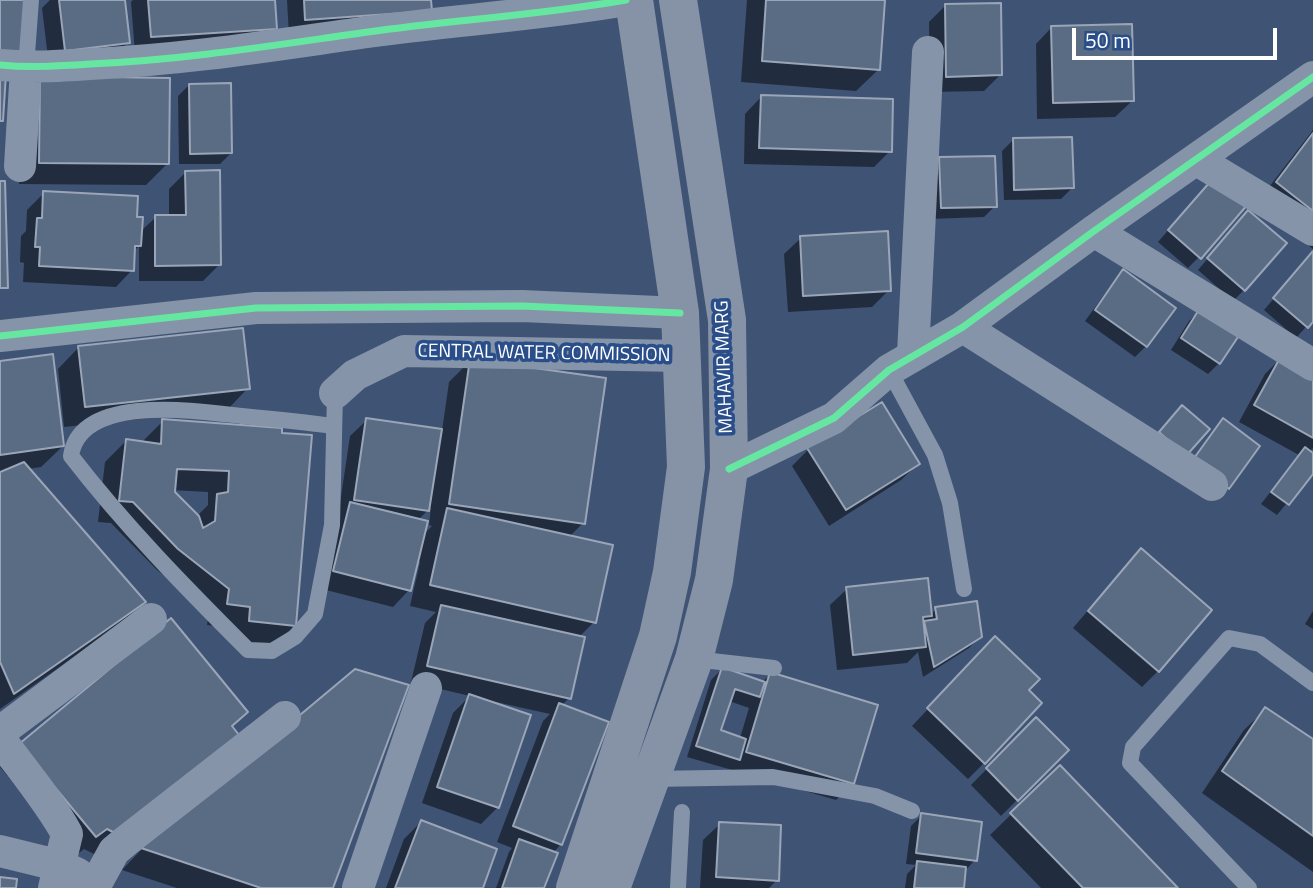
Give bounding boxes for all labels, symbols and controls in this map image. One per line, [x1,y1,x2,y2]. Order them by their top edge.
scale bar [1075,14,1280,58]
text: 50 m [1085,24,1131,56]
street label: MAHAVIR MARG [711,300,739,434]
street label: CENTRAL WATER COMMISSION [417,340,671,368]

